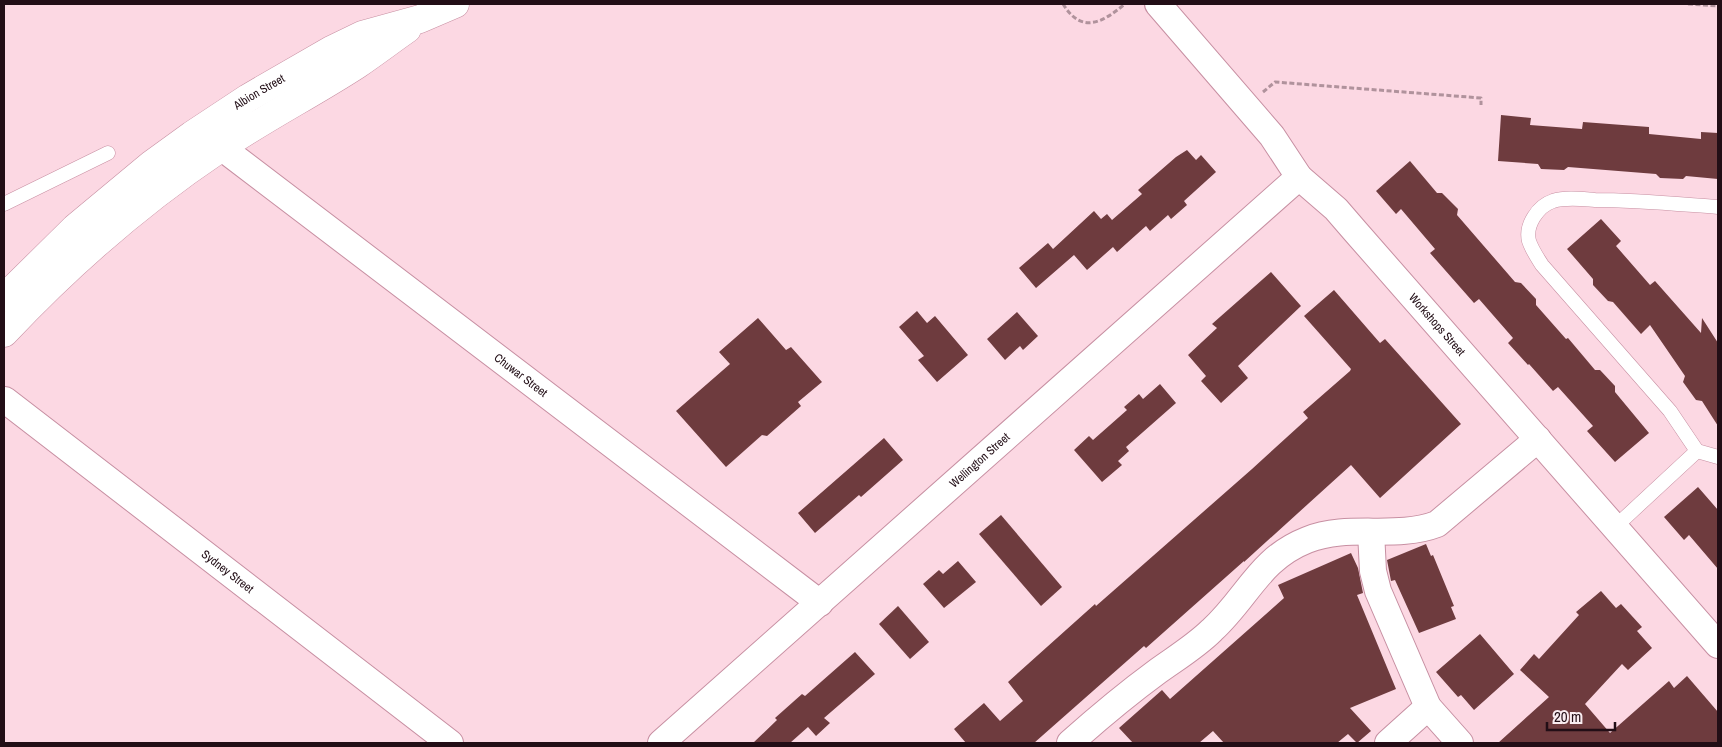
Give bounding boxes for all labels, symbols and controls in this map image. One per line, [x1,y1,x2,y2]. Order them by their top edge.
street label: Albion Street [230,70,288,114]
street label: Workshops Street [1405,290,1469,359]
street label: Chuwar Street [491,350,551,401]
street label: Wellington Street [946,429,1013,491]
street label: Sydney Street [198,546,257,597]
scale bar [1547,700,1614,732]
text: 20 m [1554,706,1581,727]

